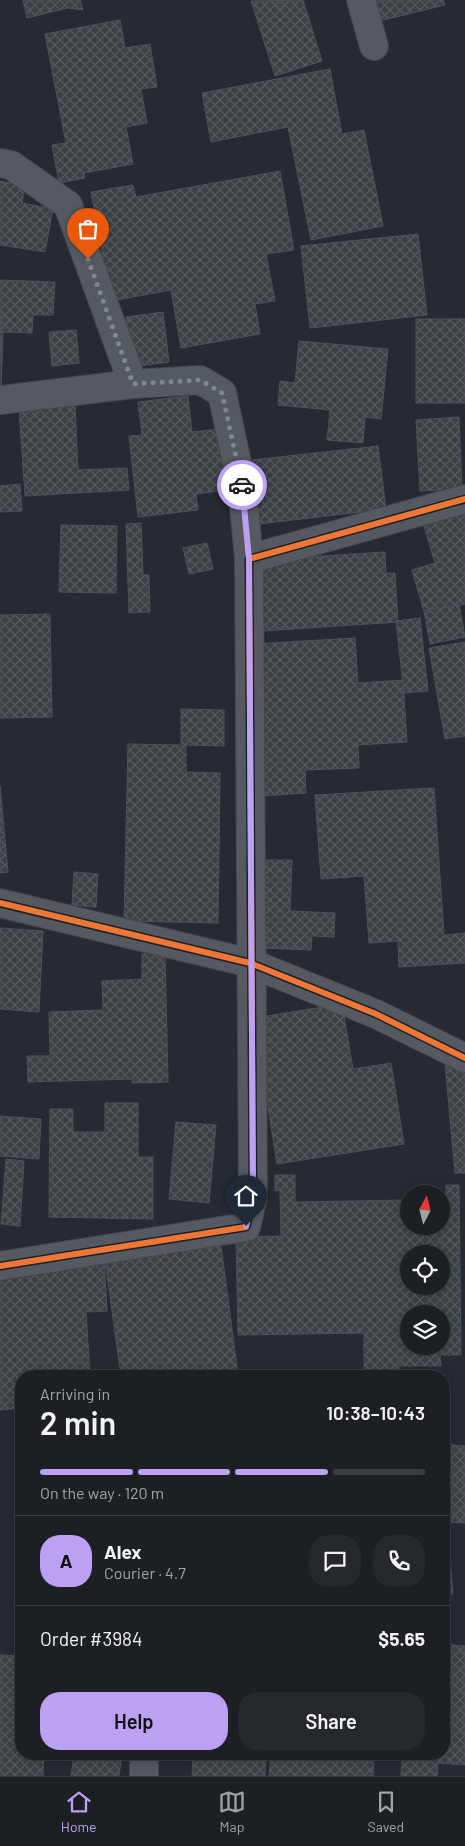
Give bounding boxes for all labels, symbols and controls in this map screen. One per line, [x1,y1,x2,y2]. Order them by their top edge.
pin [67,208,109,259]
icon: bag [74,215,102,243]
courier [217,460,267,510]
icon: car [228,471,256,499]
pin [225,1175,267,1226]
icon: home [232,1182,260,1210]
north arrow [400,1185,450,1235]
map controls [400,1185,450,1355]
button: locate [400,1245,450,1295]
button: layers [400,1305,450,1355]
text: Arriving in [40,1384,110,1403]
text: 10:38–10:43 [326,1401,425,1424]
text: 2 min [40,1403,116,1441]
text: On the way · 120 m [40,1483,164,1502]
button: chat [309,1535,361,1587]
button: phone [373,1535,425,1587]
text: Alex [104,1540,142,1563]
text: A [60,1549,72,1572]
text: Courier · 4.7 [104,1563,186,1582]
text: Order #3984 [40,1627,142,1650]
text: $5.65 [378,1627,425,1650]
button: Help [40,1692,228,1750]
button: Share [238,1692,425,1750]
tab: Home [61,1788,96,1835]
tab: Map [218,1788,246,1835]
tab: Saved [367,1788,404,1835]

